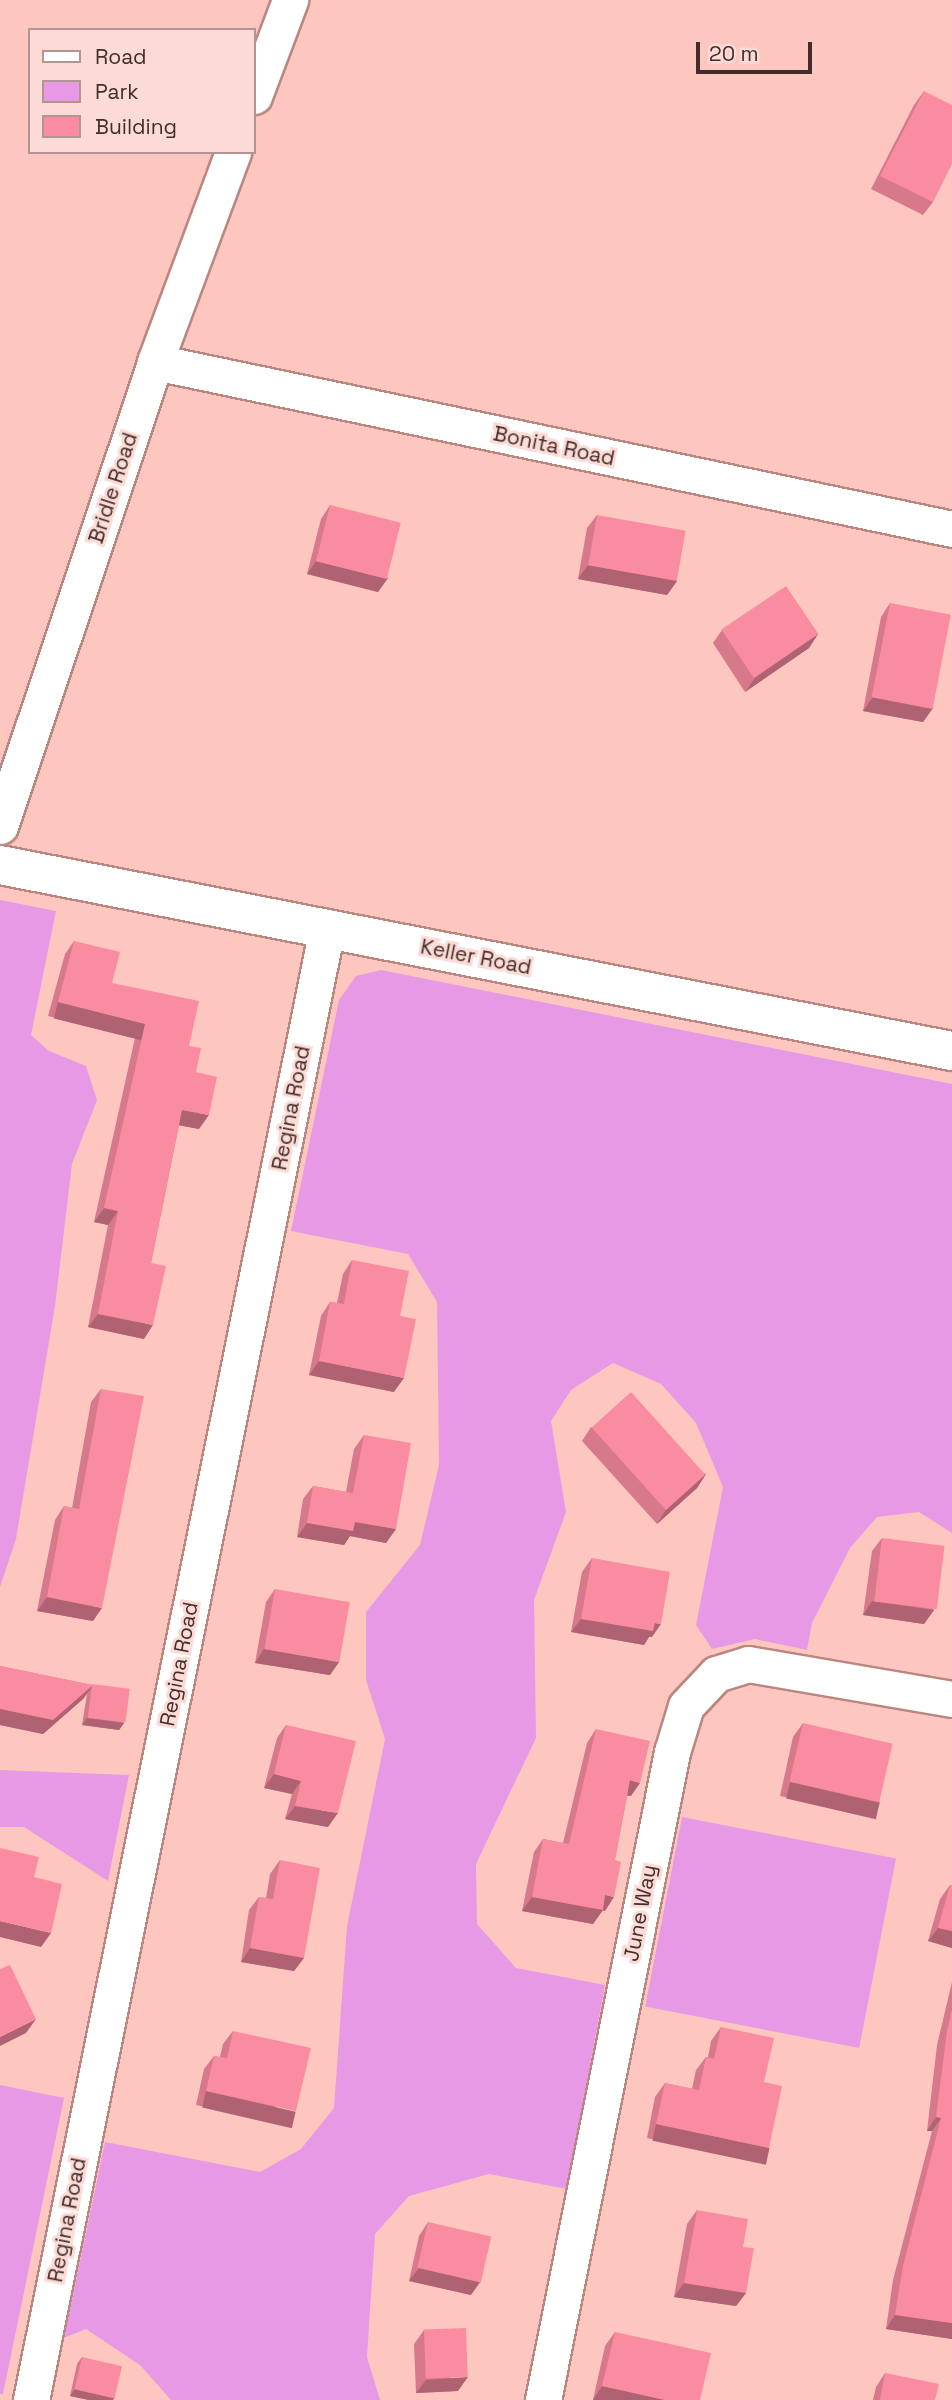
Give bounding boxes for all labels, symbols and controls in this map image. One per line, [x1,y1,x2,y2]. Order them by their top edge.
legend [28,28,256,154]
scale bar [700,28,816,72]
text: 20 m [709,40,759,67]
text: Road [95,43,147,70]
text: Park [95,78,139,105]
text: Building [95,113,177,140]
street label: Bonita Road [491,421,617,471]
street label: Bridle Road [83,429,143,547]
street label: Keller Road [418,934,534,980]
street label: Regina Road [267,1044,315,1172]
street label: Regina Road [155,1600,203,1728]
street label: June Way [618,1862,662,1964]
street label: Regina Road [43,2156,91,2284]

